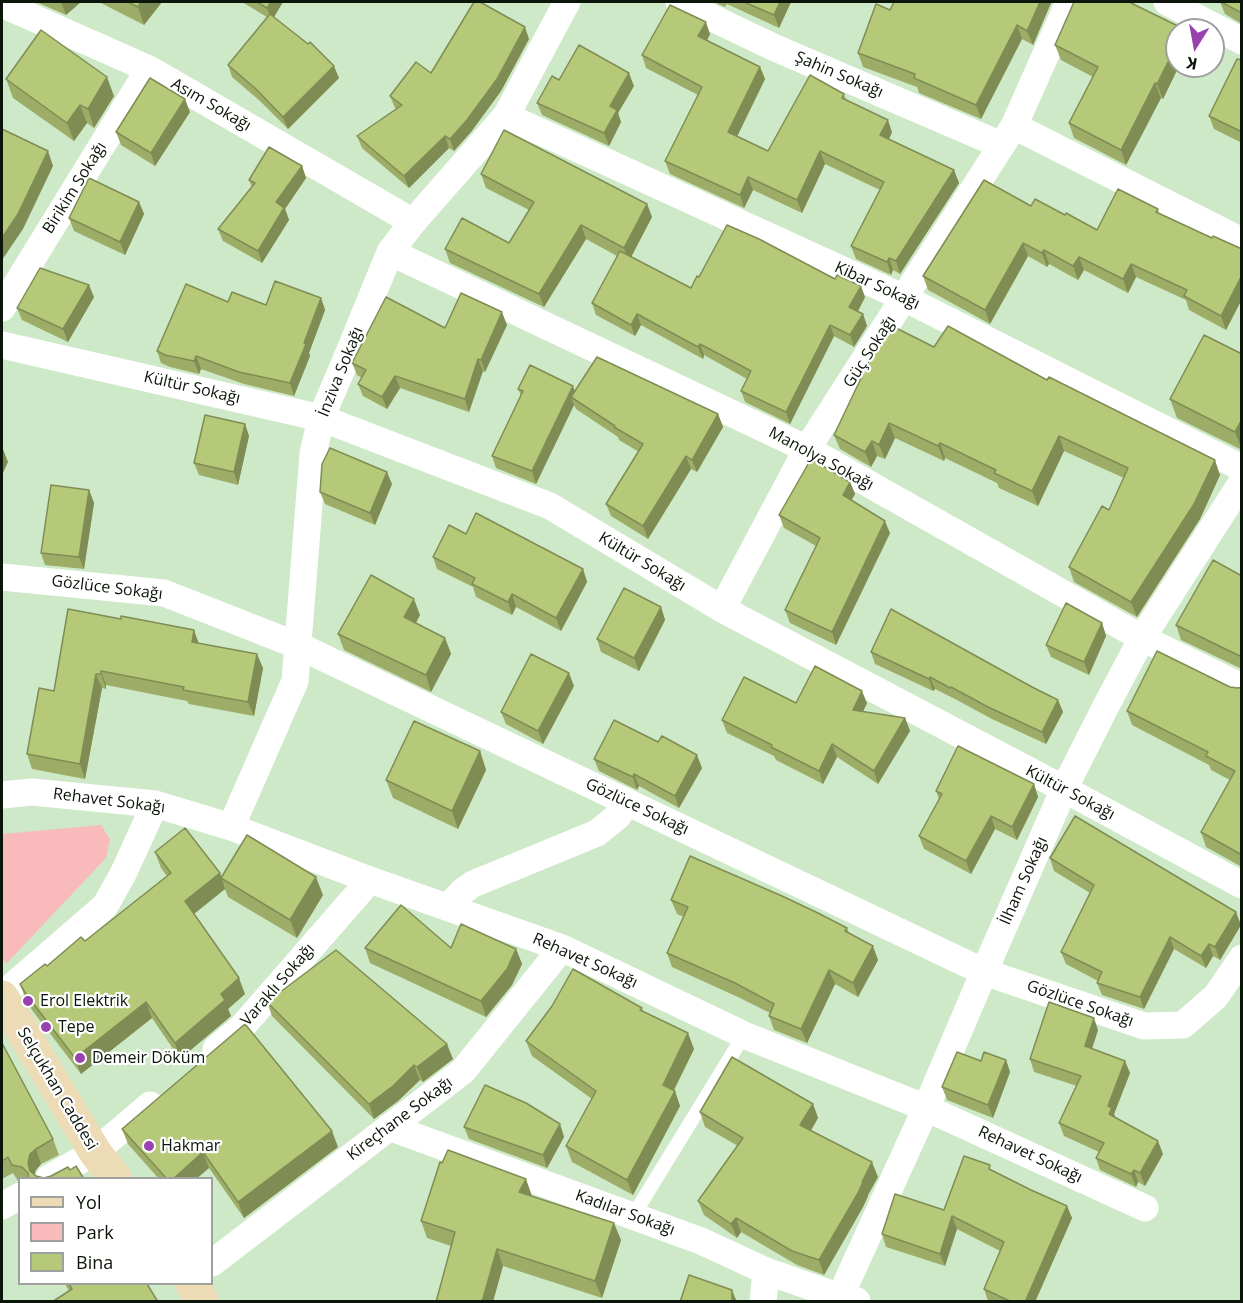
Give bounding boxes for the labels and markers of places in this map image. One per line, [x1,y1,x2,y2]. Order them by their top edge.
place label: Erol Elektrik [40,991,128,1011]
marker: Erol Elektrik [21,994,35,1008]
place label: Tepe [58,1017,95,1037]
marker: Tepe [39,1020,53,1034]
place label: Demeir Döküm [92,1048,205,1068]
marker: Demeir Döküm [73,1051,87,1065]
place label: Hakmar [161,1136,220,1156]
marker: Hakmar [142,1139,156,1153]

